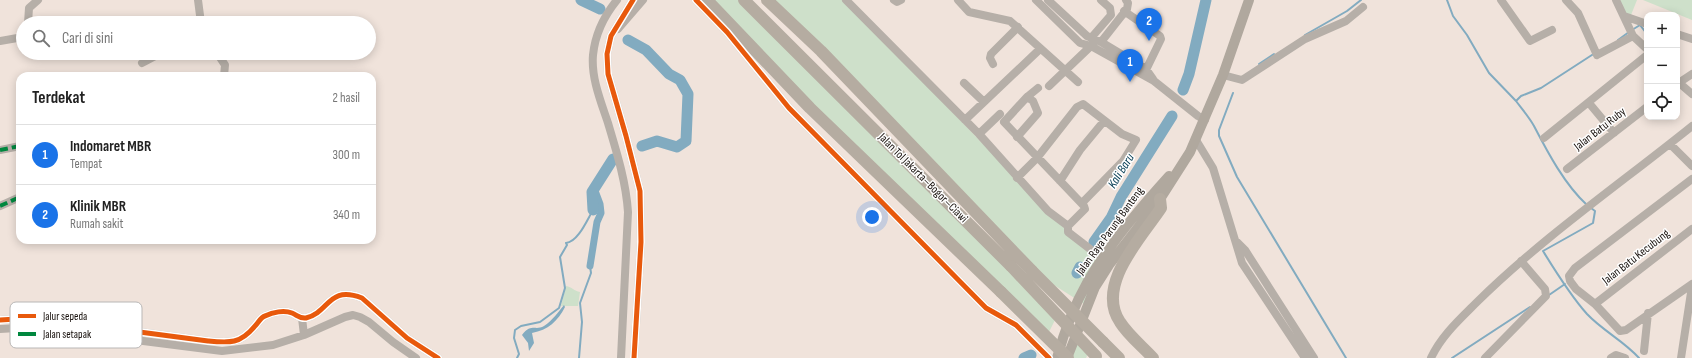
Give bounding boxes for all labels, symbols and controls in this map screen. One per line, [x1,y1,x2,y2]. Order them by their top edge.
pin: 2 [1136,8,1162,41]
map controls [1644,12,1680,120]
button: + [1644,12,1680,48]
search box [16,16,376,60]
icon: search [30,27,52,49]
text: Cari di sini [62,29,113,48]
button: − [1644,48,1680,84]
pin: 1 [1117,49,1143,82]
button: locate [1644,84,1680,120]
text: Terdekat [32,88,85,108]
text: 2 hasil [333,90,360,106]
street label: Jalan Batu Ruby [1570,104,1629,155]
street label: Jalan Tol Jakarta–Bogor–Ciawi [874,129,971,226]
text: Indomaret MBR [70,137,151,156]
text: 1 [42,147,48,163]
text: 300 m [333,147,360,163]
water label: Kali Baru [1104,150,1138,191]
text: Tempat [70,156,102,172]
street label: Jalan Raya Parung Banteng [1072,184,1147,279]
text: Klinik MBR [70,197,126,216]
text: 2 [42,207,48,223]
text: 340 m [333,207,360,223]
your location [862,207,882,227]
text: Rumah sakit [70,216,123,232]
street label: Jalan Batu Kecubung [1599,226,1673,289]
legend [10,302,142,348]
text: Jalur sepeda [42,310,87,323]
text: Jalan setapak [42,328,92,341]

